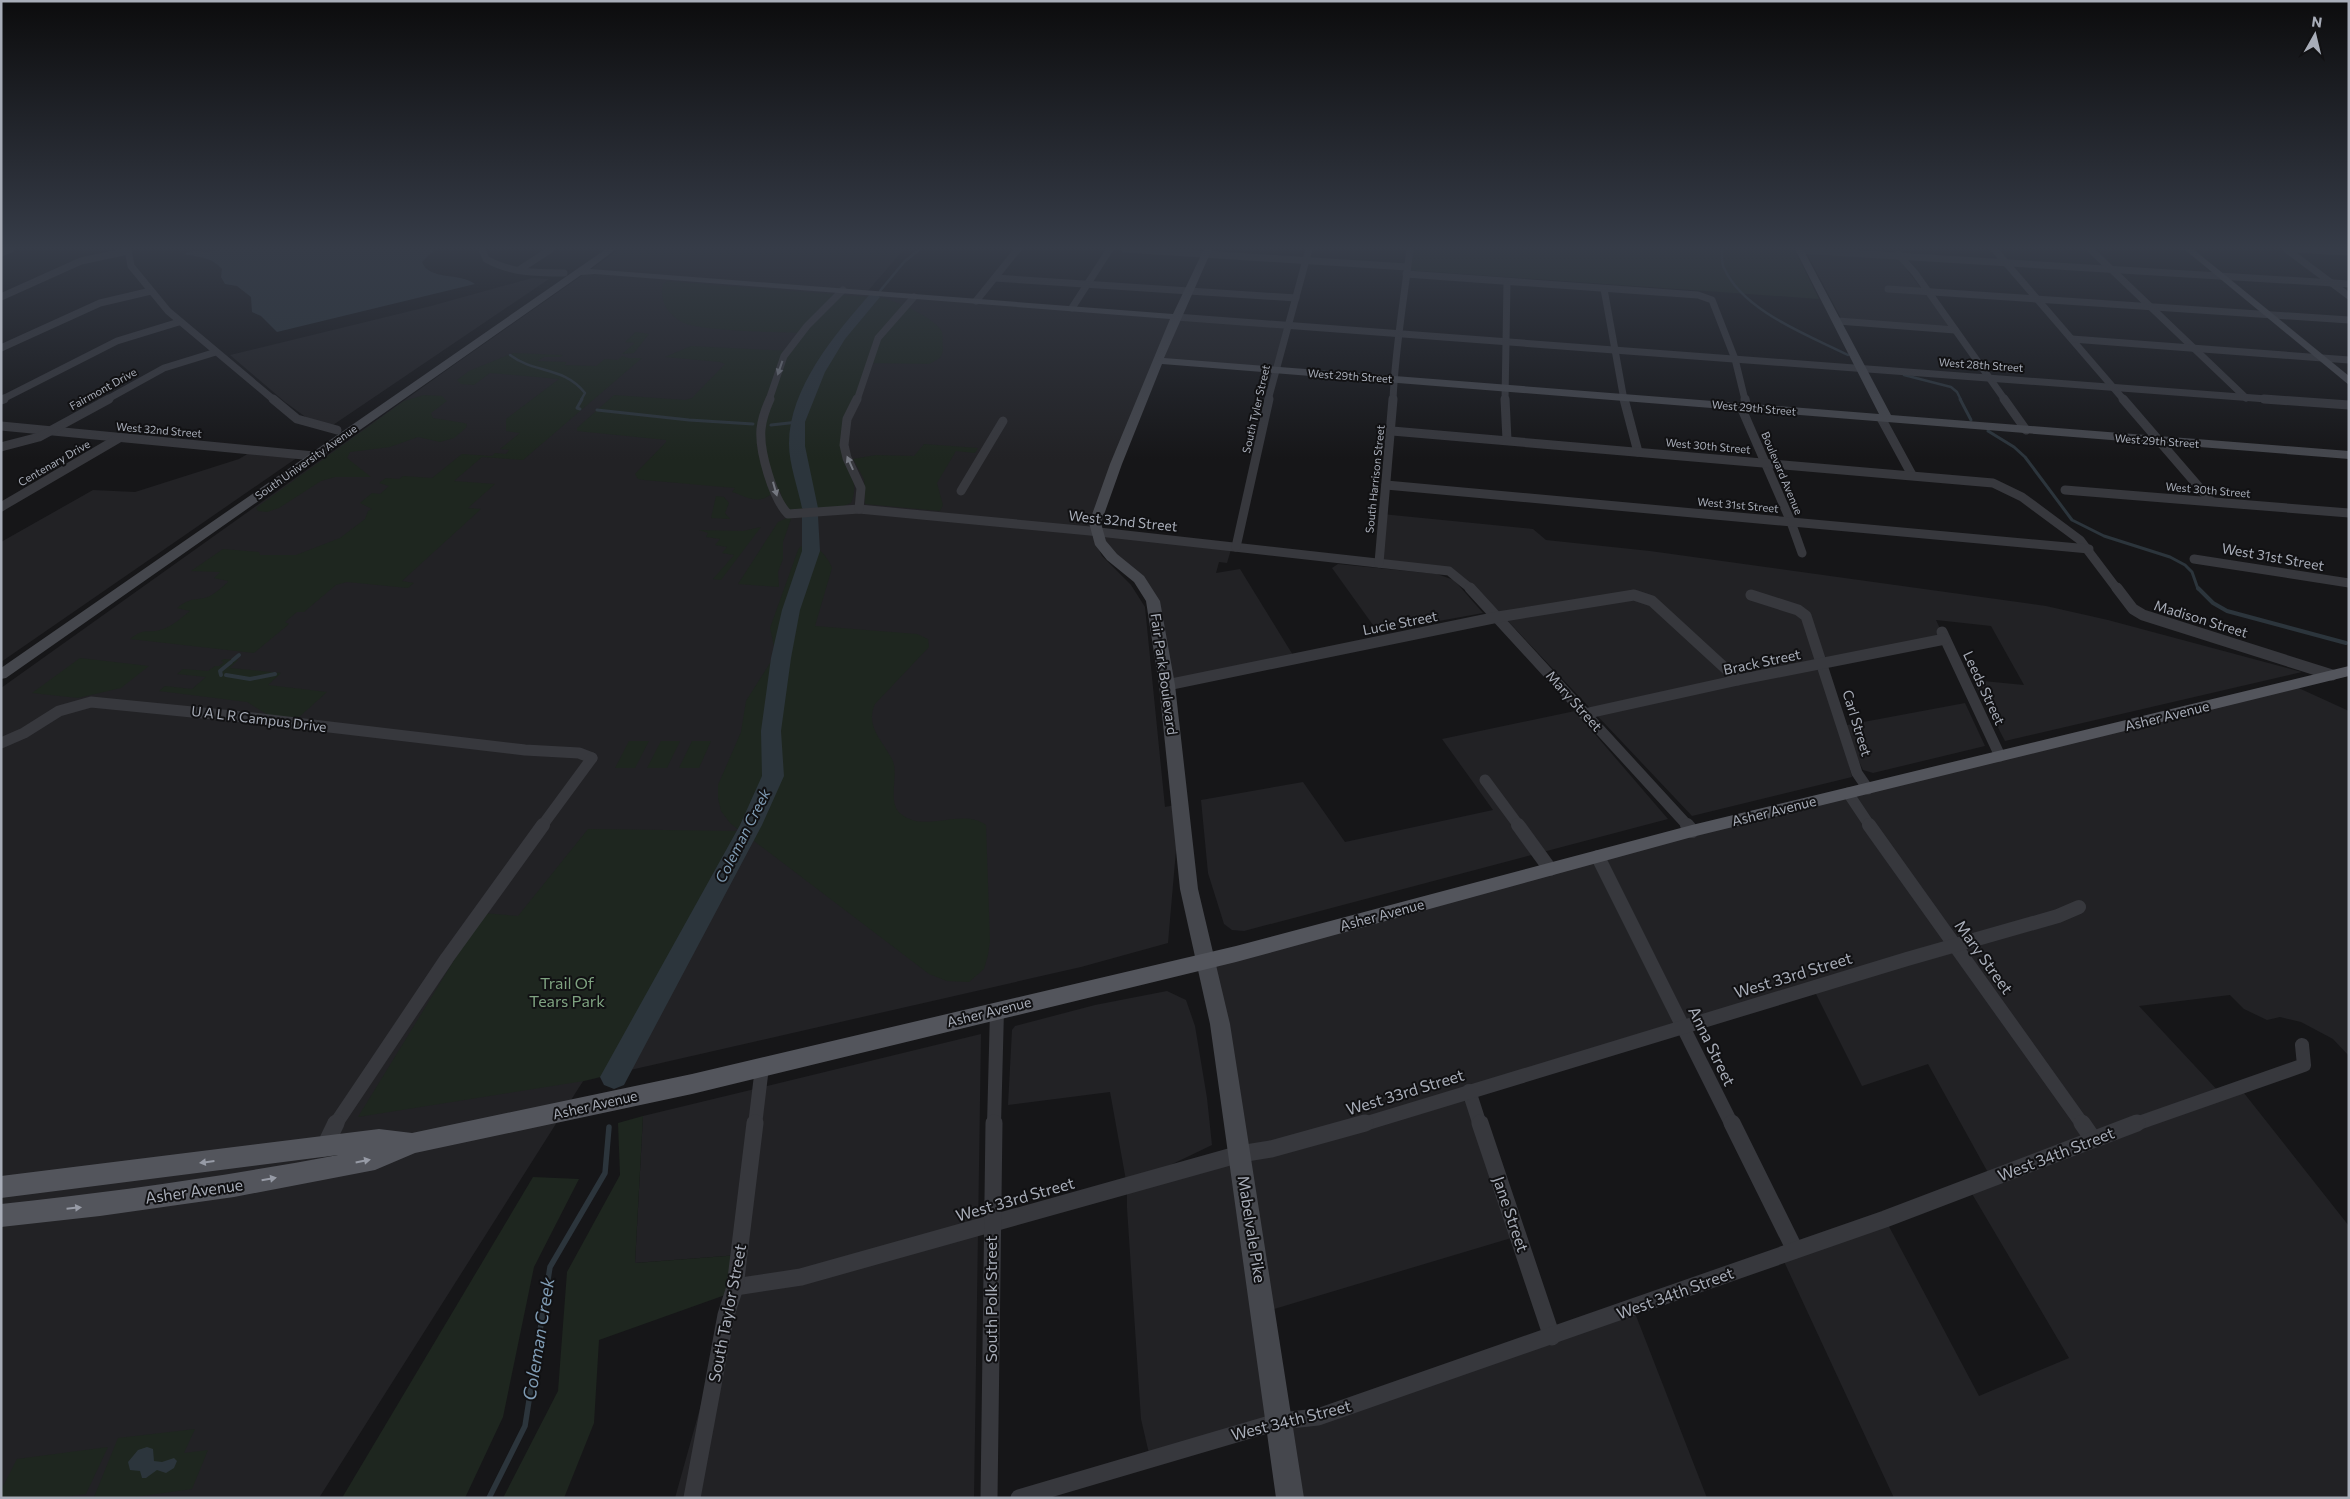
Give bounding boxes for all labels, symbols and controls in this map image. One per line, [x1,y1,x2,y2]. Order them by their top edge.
north arrow [2290,10,2340,60]
text: N [2310,12,2323,31]
street label: West 28th Street [1938,355,2024,374]
one-way arrow [776,361,784,376]
street label: South Tyler Street [1239,363,1272,454]
street label: Fairmont Drive [67,365,139,412]
street label: West 29th Street [1307,366,1393,385]
street label: West 29th Street [1711,397,1797,418]
street label: West 32nd Street [116,419,203,440]
street label: South University Avenue [252,421,359,502]
street label: South Harrison Street [1362,424,1387,534]
street label: Boulevard Avenue [1759,429,1806,516]
street label: West 29th Street [2114,431,2200,450]
street label: West 30th Street [1665,435,1752,456]
street label: Centenary Drive [16,437,92,488]
one-way arrow [845,456,853,470]
street label: West 30th Street [2165,479,2252,500]
one-way arrow [772,482,780,497]
street label: West 31st Street [1697,494,1780,515]
street label: West 32nd Street [1068,506,1179,535]
street label: West 31st Street [2221,539,2326,574]
street label: Madison Street [2152,596,2250,641]
street label: Lucie Street [1361,607,1439,638]
street label: Fair Park Boulevard [1148,612,1181,736]
street label: Brack Street [1722,645,1802,678]
street label: Leeds Street [1960,648,2009,728]
street label: Mary Street [1543,667,1606,735]
street label: Carl Street [1839,688,1876,758]
street label: Asher Avenue [2123,697,2211,734]
street label: U A L R Campus Drive [190,702,328,735]
water label: Coleman Creek [711,785,774,886]
street label: Asher Avenue [1730,792,1818,829]
street label: Asher Avenue [1338,895,1426,934]
street label: Mary Street [1951,916,2018,998]
street label: West 33rd Street [1732,947,1855,1001]
park label: Trail Of Tears Park [529,973,605,1010]
street label: Asher Avenue [945,993,1033,1030]
street label: Anna Street [1685,1003,1740,1089]
street label: West 33rd Street [1344,1064,1467,1118]
street label: Asher Avenue [551,1087,639,1123]
street label: West 34th Street [1995,1122,2117,1184]
one-way arrow [356,1157,372,1165]
one-way arrow [199,1158,215,1166]
street label: West 33rd Street [953,1172,1077,1225]
street label: Jane Street [1490,1173,1533,1255]
street label: Asher Avenue [144,1174,244,1207]
street label: Mabelvale Pike [1235,1174,1270,1284]
one-way arrow [261,1175,277,1183]
one-way arrow [66,1204,82,1212]
street label: South Polk Street [981,1235,1000,1363]
street label: South Taylor Street [704,1242,749,1384]
street label: West 34th Street [1614,1262,1736,1323]
water label: Coleman Creek [517,1275,559,1402]
street label: West 34th Street [1229,1395,1353,1444]

